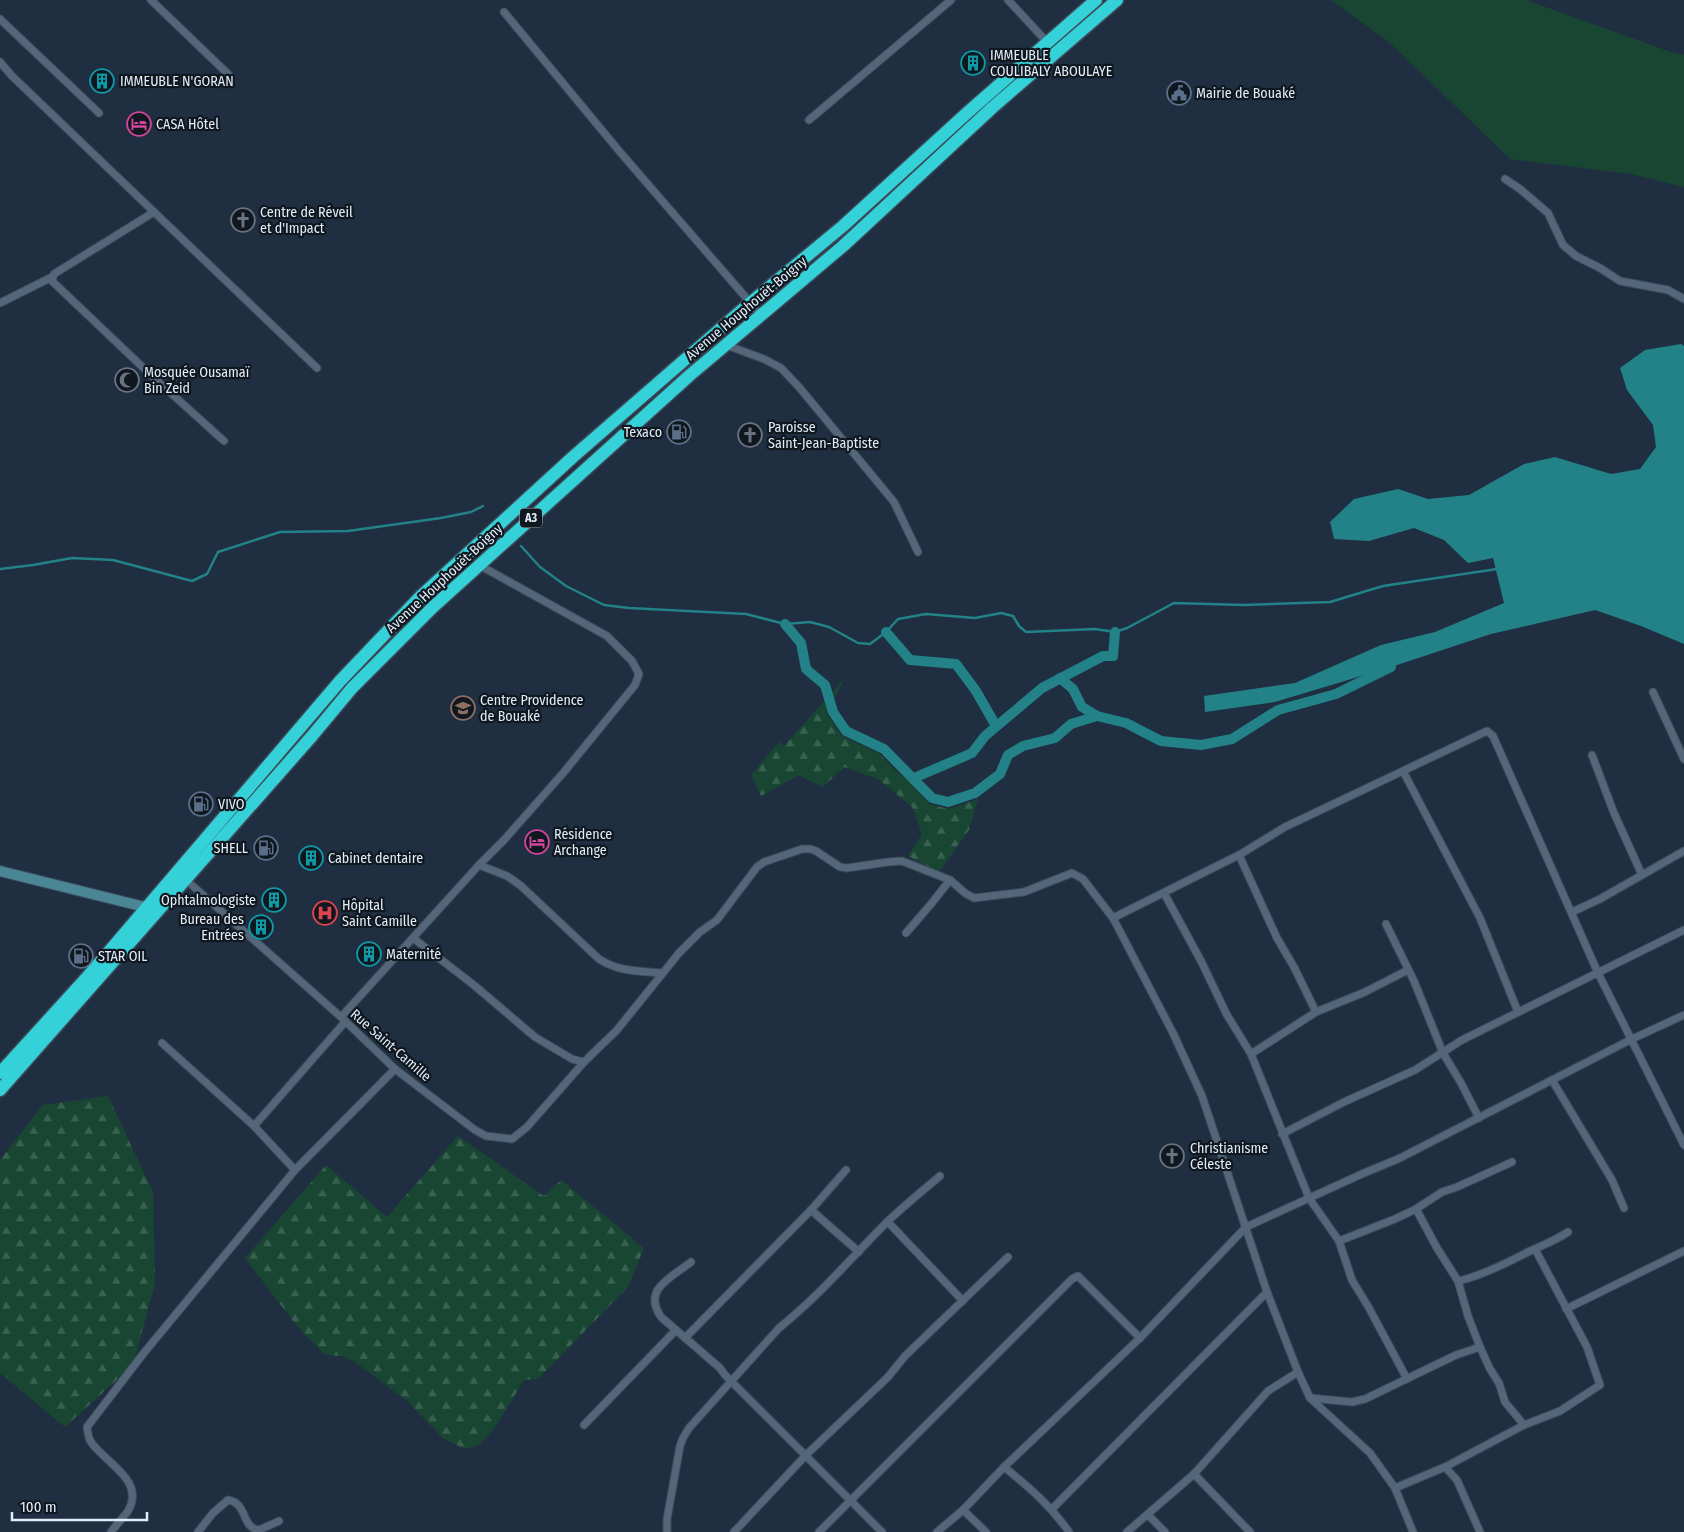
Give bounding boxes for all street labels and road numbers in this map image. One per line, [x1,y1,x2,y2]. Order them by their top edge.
street label: Avenue Houphouët-Boigny [682,252,811,364]
road number: A3 [520,508,542,528]
street label: Avenue Houphouët-Boigny [383,520,507,637]
street label: Rue Saint-Camille [347,1006,435,1085]

